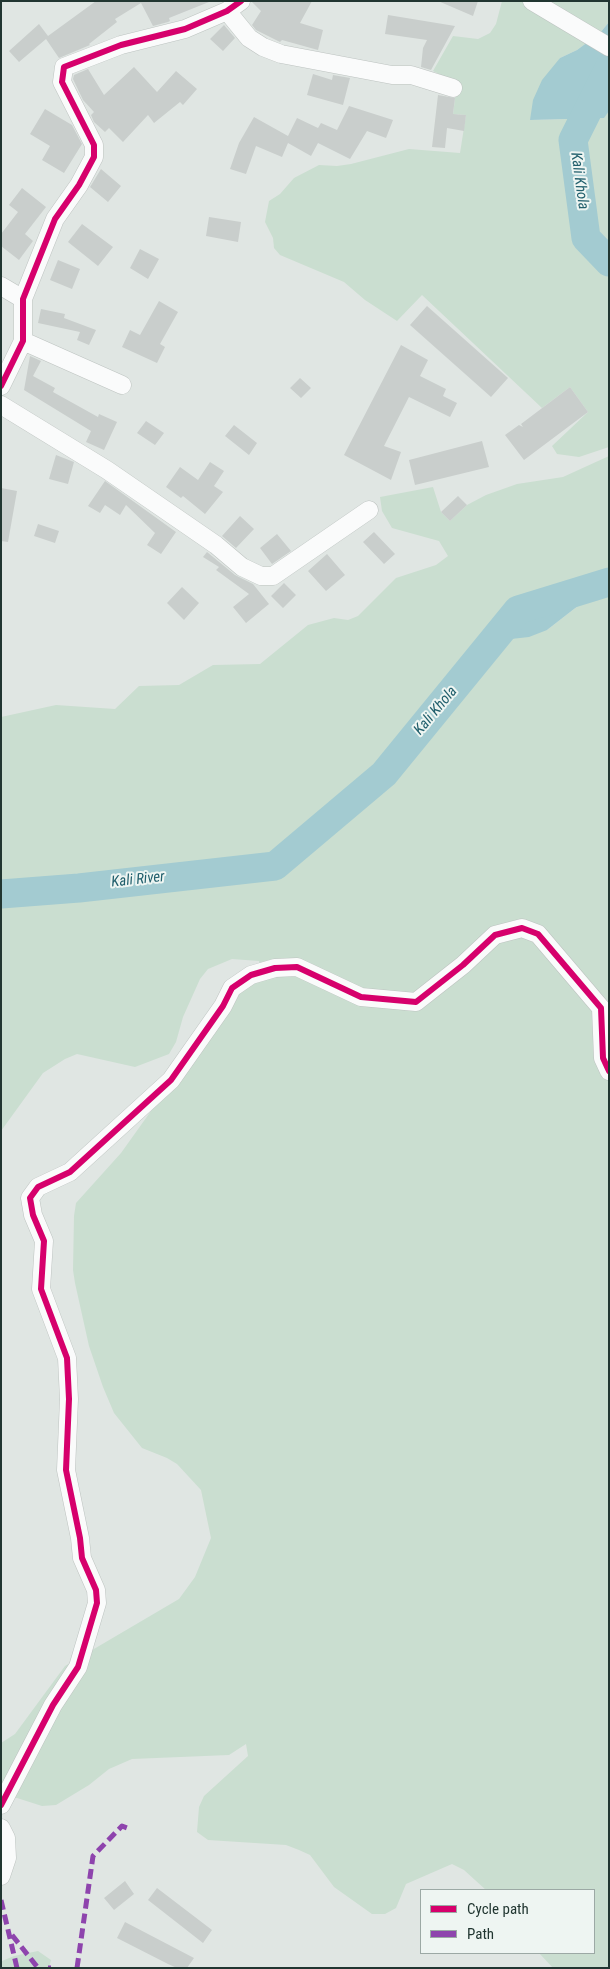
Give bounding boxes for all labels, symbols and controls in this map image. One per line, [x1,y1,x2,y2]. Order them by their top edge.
water label: Kali Khola [566,151,592,211]
water label: Kali Khola [411,683,461,739]
water label: Kali River [110,868,166,892]
legend [420,1889,595,1954]
text: Cycle path [467,1900,529,1918]
text: Path [467,1925,494,1943]

